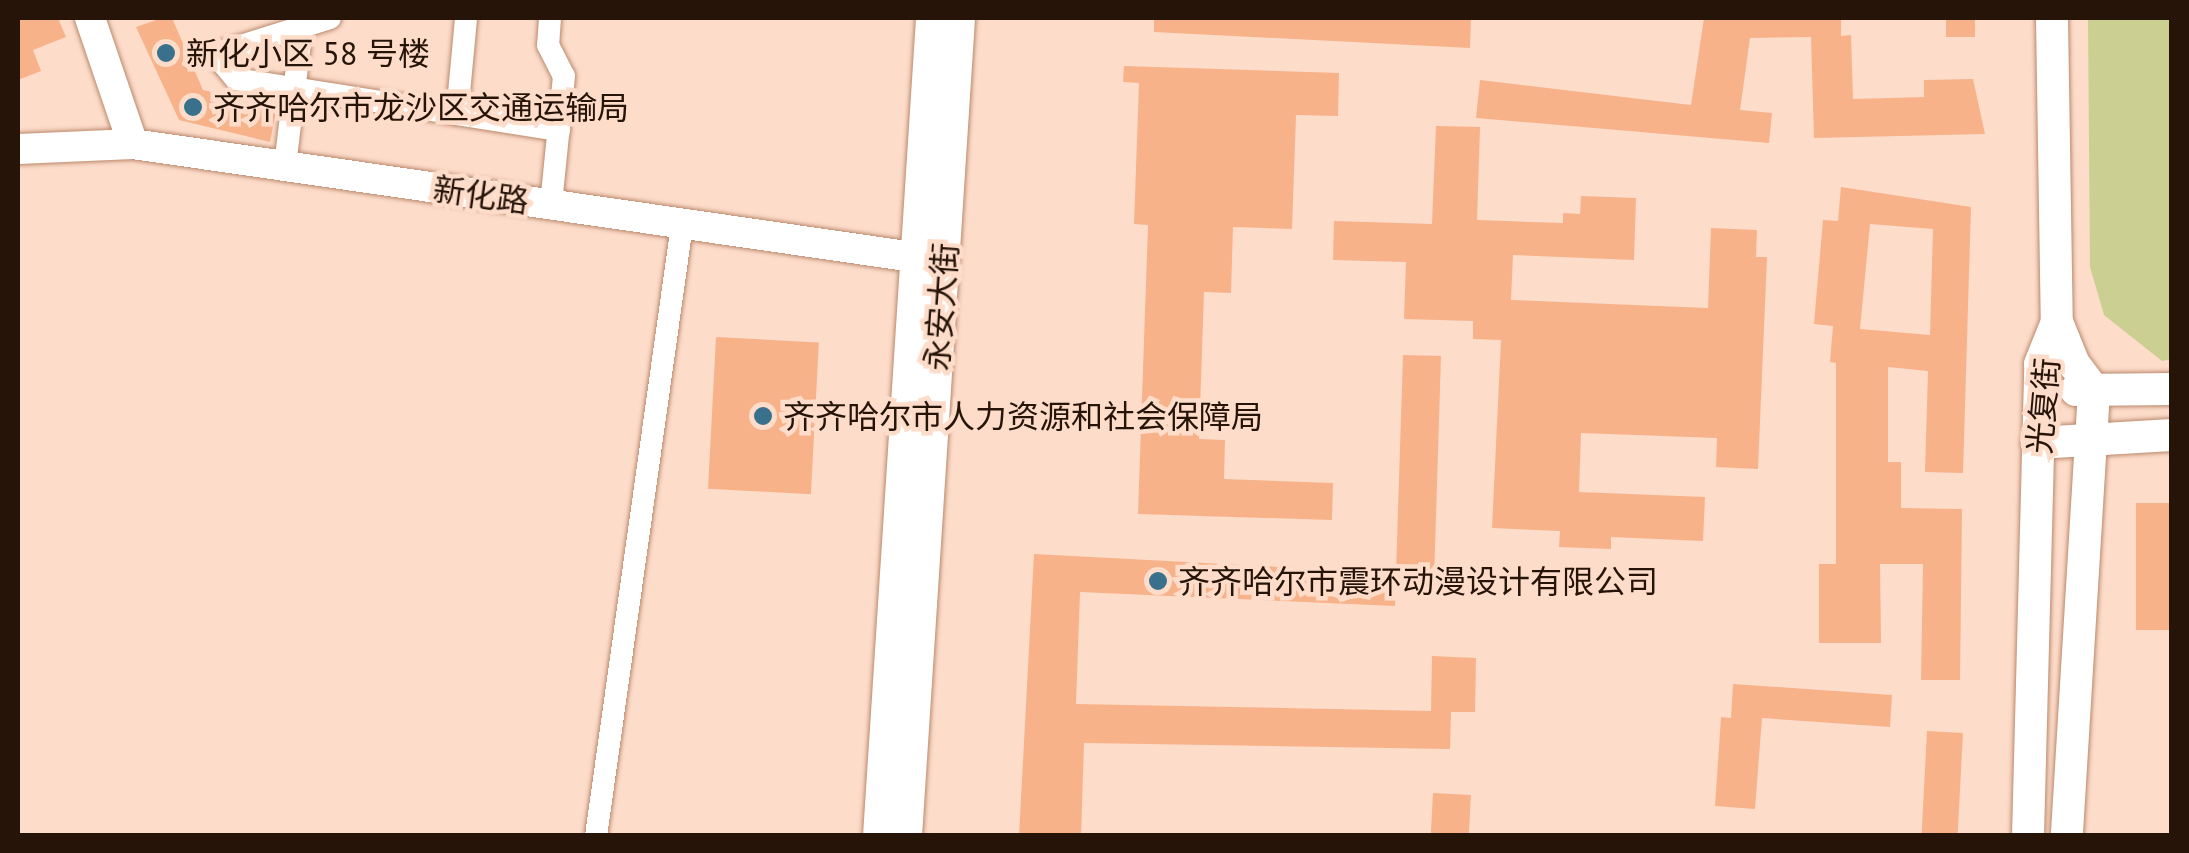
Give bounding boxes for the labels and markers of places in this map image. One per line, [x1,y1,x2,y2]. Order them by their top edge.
place label: 新化小区 58 号楼 [186,34,430,72]
marker: 新化小区 58 号楼 [155,42,177,64]
place label: 齐齐哈尔市龙沙区交通运输局 [213,88,629,126]
marker: 齐齐哈尔市龙沙区交通运输局 [182,96,204,118]
place label: 齐齐哈尔市人力资源和社会保障局 [783,397,1263,435]
marker: 齐齐哈尔市人力资源和社会保障局 [752,405,774,427]
place label: 齐齐哈尔市震环动漫设计有限公司 [1178,562,1658,600]
marker: 齐齐哈尔市震环动漫设计有限公司 [1147,570,1169,592]

